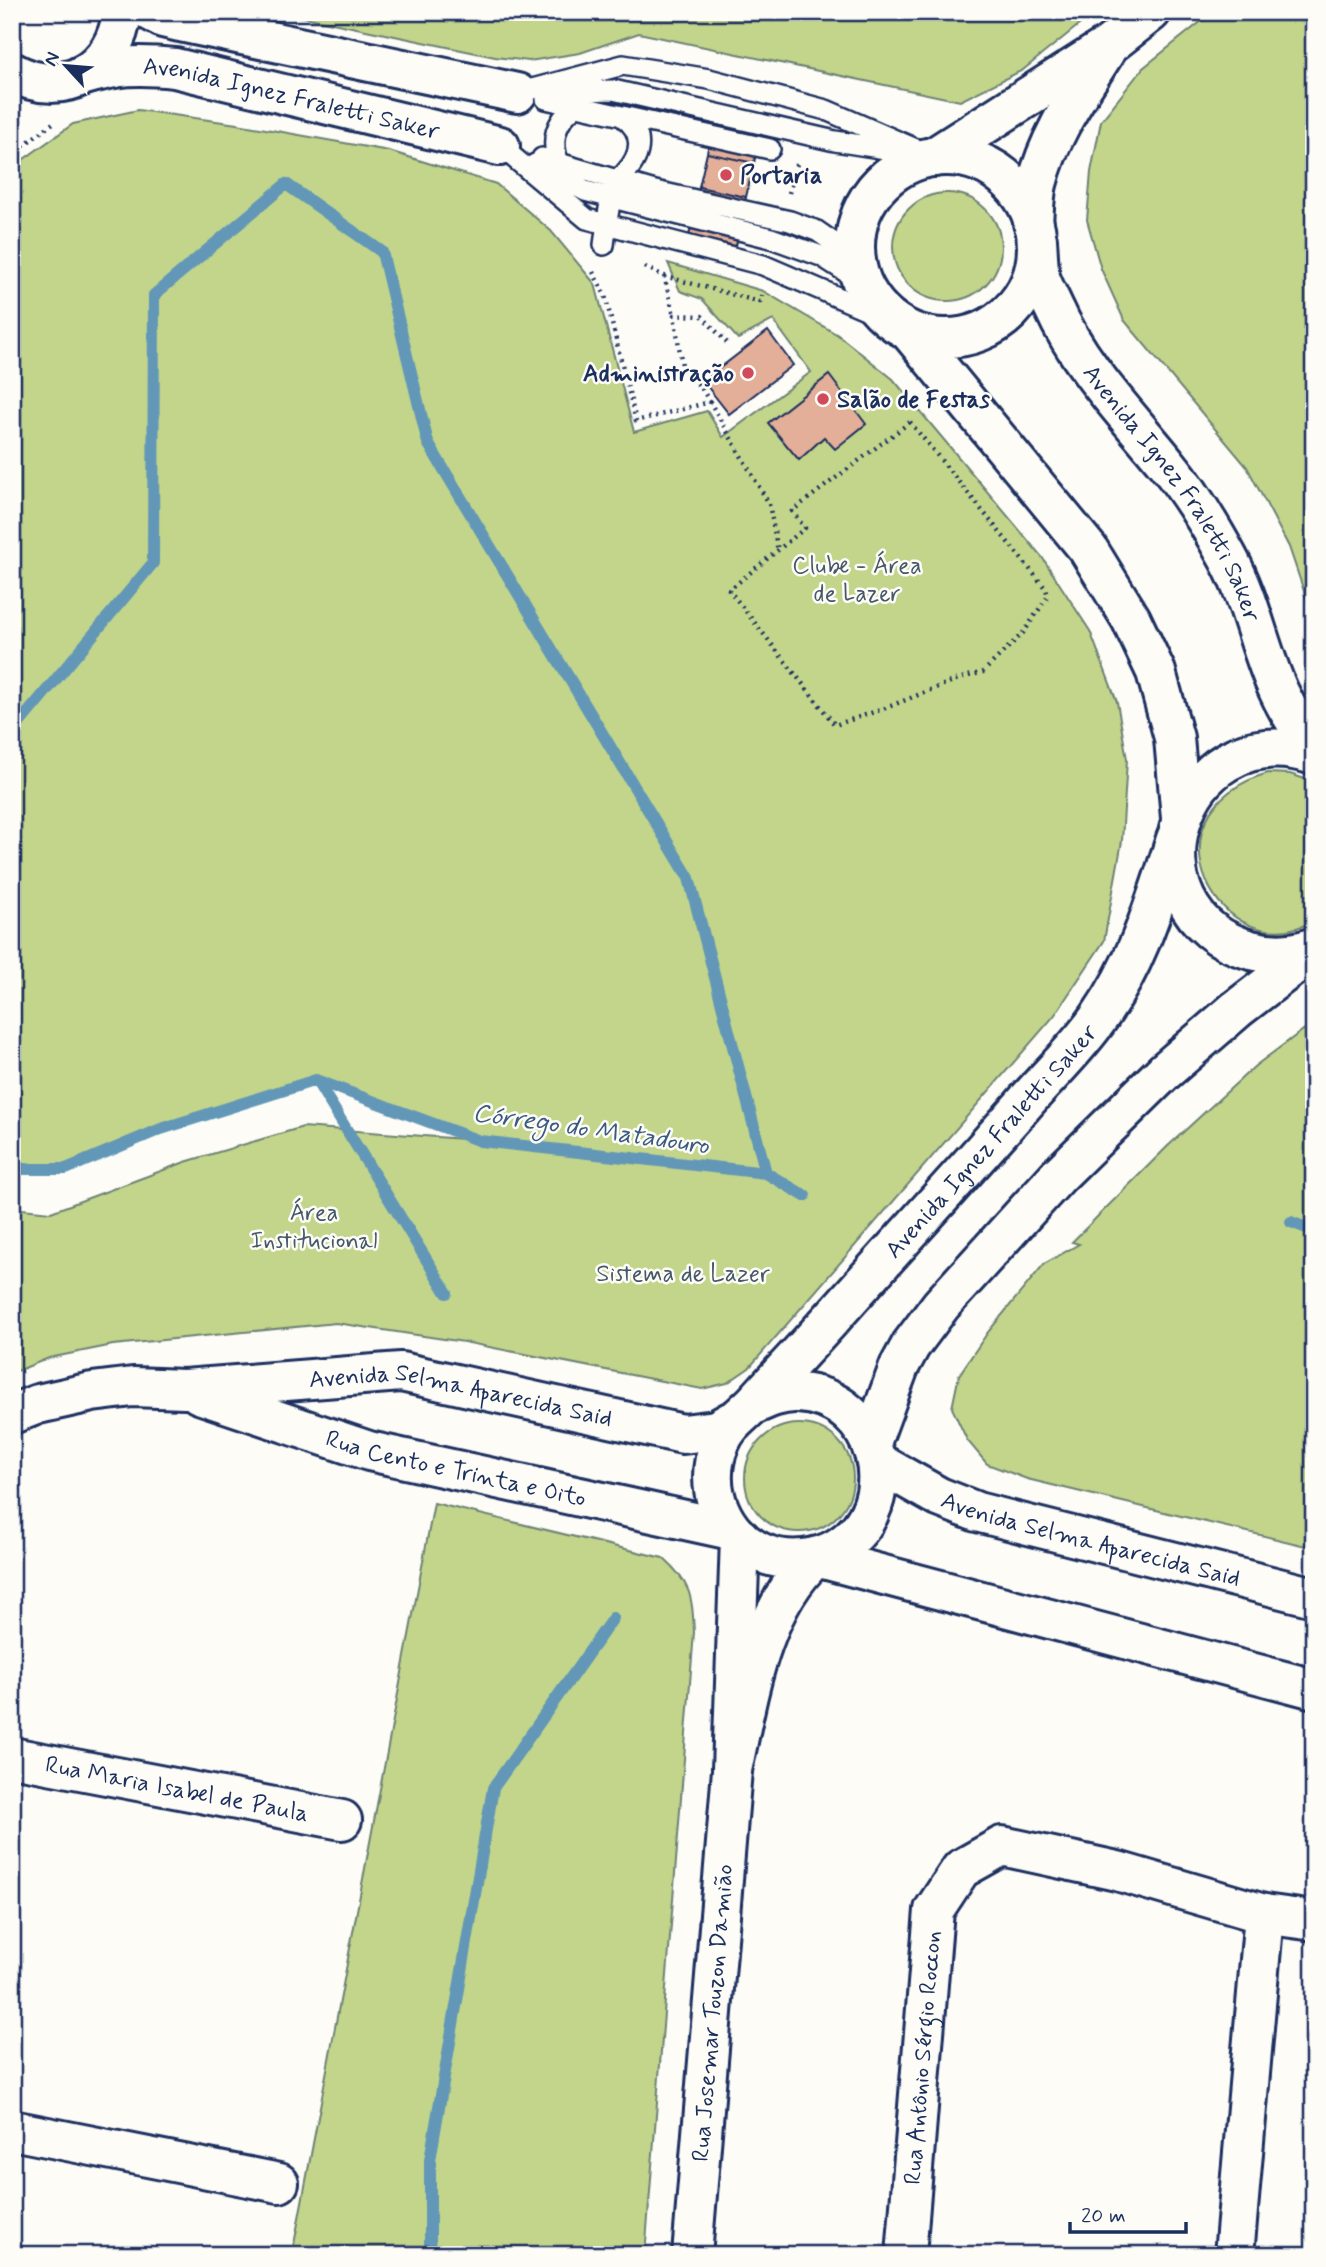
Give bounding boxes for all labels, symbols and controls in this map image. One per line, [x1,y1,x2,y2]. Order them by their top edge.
north arrow [32,32,102,102]
text: N [38,48,66,70]
street label: Avenida Ignez Fraletti Saker [142,52,443,148]
place label: Portaria [740,161,822,192]
marker: Portaria [718,167,734,183]
place label: Administração [583,359,734,390]
street label: Avenida Ignez Fraletti Saker [1075,359,1267,626]
marker: Administração [740,365,756,381]
place label: Salão de Festas [837,385,990,416]
marker: Salão de Festas [815,391,831,407]
park label: Clube - Área de Lazer [792,550,922,610]
street label: Avenida Ignez Fraletti Saker [879,1018,1106,1265]
water label: Córrego do Matadouro [470,1097,712,1166]
park label: Área Institucional [251,1197,377,1257]
park label: Sistema de Lazer [596,1259,770,1290]
street label: Avenida Selma Aparecida Said [308,1357,615,1435]
street label: Rua Cento e Trinta e Oito [321,1424,589,1515]
street label: Avenida Selma Aparecida Said [936,1485,1243,1595]
street label: Rua Maria Isabel de Paula [43,1750,311,1830]
street label: Rua Josemar Touzon Damião [686,1863,741,2163]
street label: Rua Antônio Sérgio Roccon [898,1929,949,2186]
scale bar [1070,2190,1186,2234]
text: 20 m [1081,2202,1126,2230]

